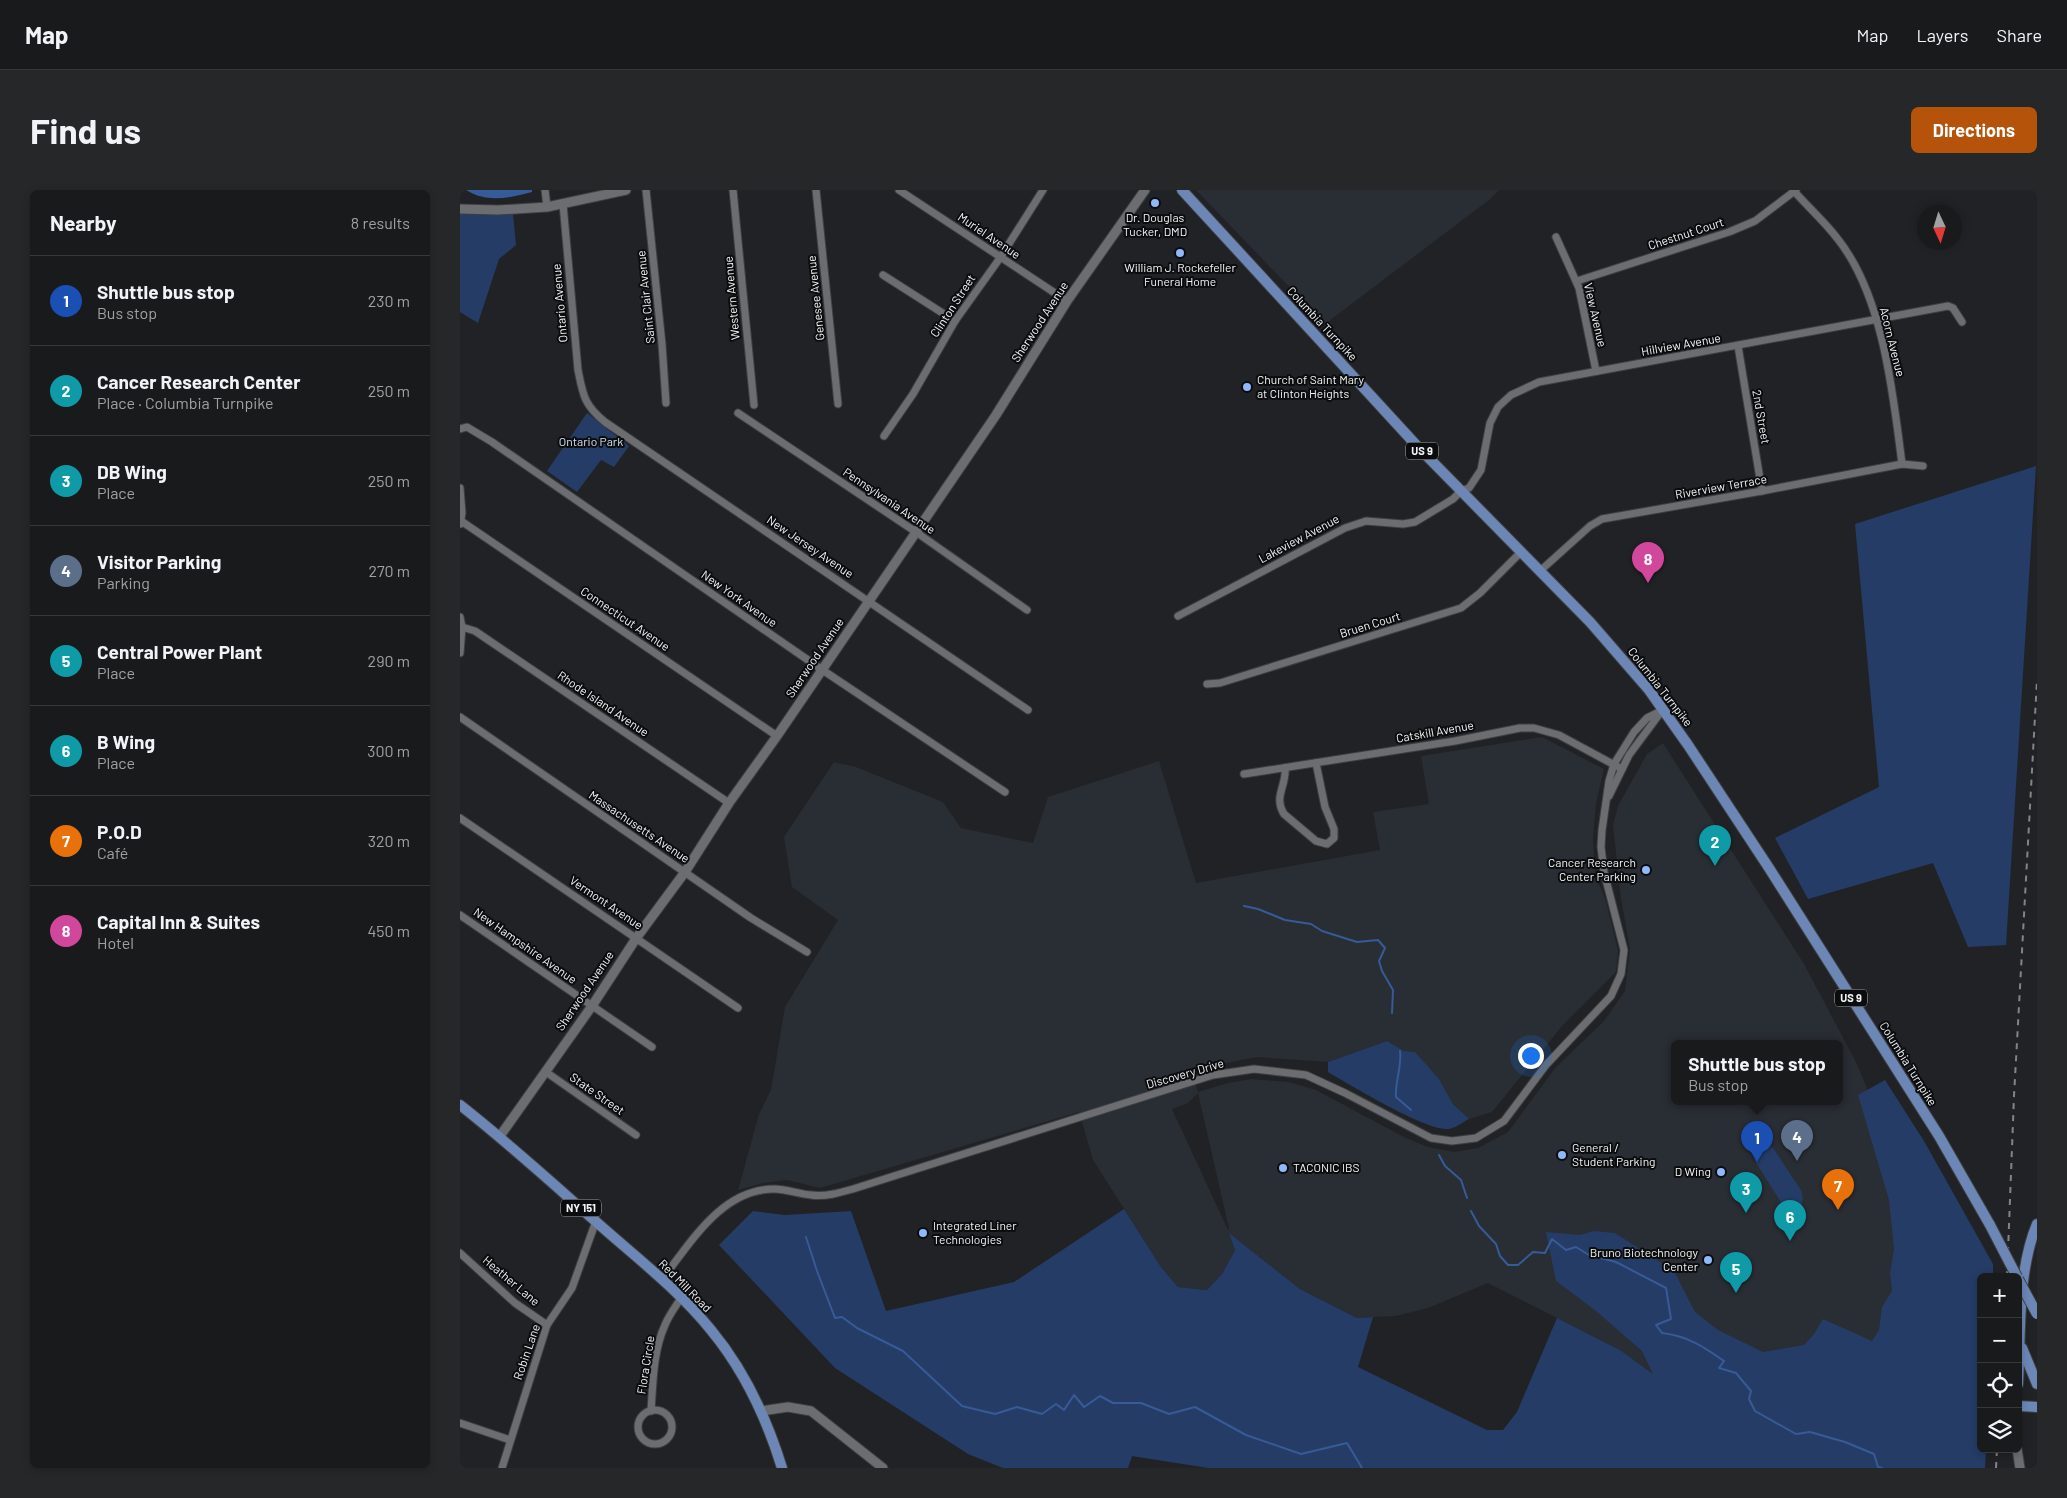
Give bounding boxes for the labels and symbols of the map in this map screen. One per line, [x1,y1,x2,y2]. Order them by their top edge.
marker: Dr. Douglas Tucker, DMD [1149,197,1161,209]
north arrow [1917,205,1962,250]
street label: Muriel Avenue [956,209,1023,261]
place label: Dr. Douglas Tucker, DMD [1123,210,1187,238]
street label: Chestnut Court [1646,214,1725,252]
marker: William J. Rockefeller Funeral Home [1174,247,1186,259]
street label: Saint Clair Avenue [633,250,657,344]
street label: Genesee Avenue [804,255,826,341]
street label: Western Avenue [720,256,742,341]
place label: William J. Rockefeller Funeral Home [1124,260,1236,288]
street label: Ontario Avenue [549,263,569,343]
street label: Clinton Street [927,271,978,339]
street label: Sherwood Avenue [1008,279,1070,364]
street label: View Avenue [1582,281,1610,348]
street label: Columbia Turnpike [1285,283,1361,363]
street label: Acorn Avenue [1878,305,1908,378]
street label: Hillview Avenue [1640,330,1722,358]
place label: Church of Saint Mary at Clinton Heights [1257,372,1365,400]
marker: Church of Saint Mary at Clinton Heights [1241,381,1253,393]
street label: 2nd Street [1750,389,1774,445]
park label: Ontario Park [559,434,623,448]
road number: US 9 [1406,442,1438,460]
street label: Pennsylvania Avenue [841,464,938,536]
street label: Riverview Terrace [1674,471,1768,501]
street label: Lakeview Avenue [1256,511,1341,565]
street label: New Jersey Avenue [765,512,856,580]
pin: 8 [1632,542,1664,583]
street label: New York Avenue [699,567,780,629]
street label: Connecticut Avenue [578,583,673,653]
street label: Bruen Court [1338,608,1402,640]
street label: Sherwood Avenue [782,615,846,700]
street label: Columbia Turnpike [1626,644,1696,729]
street label: Rhode Island Avenue [555,667,652,739]
street label: Catskill Avenue [1395,717,1475,745]
street label: Massachusetts Avenue [587,787,693,865]
pin: 2 [1699,825,1731,866]
place label: Cancer Research Center Parking [1548,855,1636,883]
marker: Cancer Research Center Parking [1640,864,1652,876]
street label: Vermont Avenue [567,873,646,932]
street label: New Hampshire Avenue [471,904,580,986]
street label: Sherwood Avenue [552,948,616,1033]
road number: US 9 [1835,990,1867,1006]
street label: Columbia Turnpike [1877,1019,1940,1108]
your location [1518,1043,1544,1069]
street label: Discovery Drive [1144,1055,1225,1091]
street label: State Street [568,1069,627,1117]
pin: 4 [1781,1120,1813,1161]
pin: 1 [1741,1121,1773,1162]
place label: General / Student Parking [1572,1140,1656,1168]
marker: General / Student Parking [1556,1149,1568,1161]
place label: TACONIC IBS [1293,1160,1360,1174]
marker: TACONIC IBS [1277,1162,1289,1174]
place label: D Wing [1675,1164,1711,1178]
marker: D Wing [1715,1166,1727,1178]
pin: 7 [1822,1169,1854,1210]
pin: 3 [1730,1172,1762,1213]
road number: NY 151 [561,1200,601,1216]
pin: 6 [1774,1200,1806,1241]
place label: Integrated Liner Technologies [933,1218,1017,1246]
marker: Integrated Liner Technologies [917,1227,929,1239]
place label: Bruno Biotechnology Center [1590,1245,1699,1273]
street label: Heather Lane [480,1252,543,1308]
pin: 5 [1720,1252,1752,1293]
marker: Bruno Biotechnology Center [1702,1254,1714,1266]
street label: Red Mill Road [656,1256,715,1315]
street label: Robin Lane [510,1322,542,1381]
street label: Flora Circle [633,1335,657,1395]

